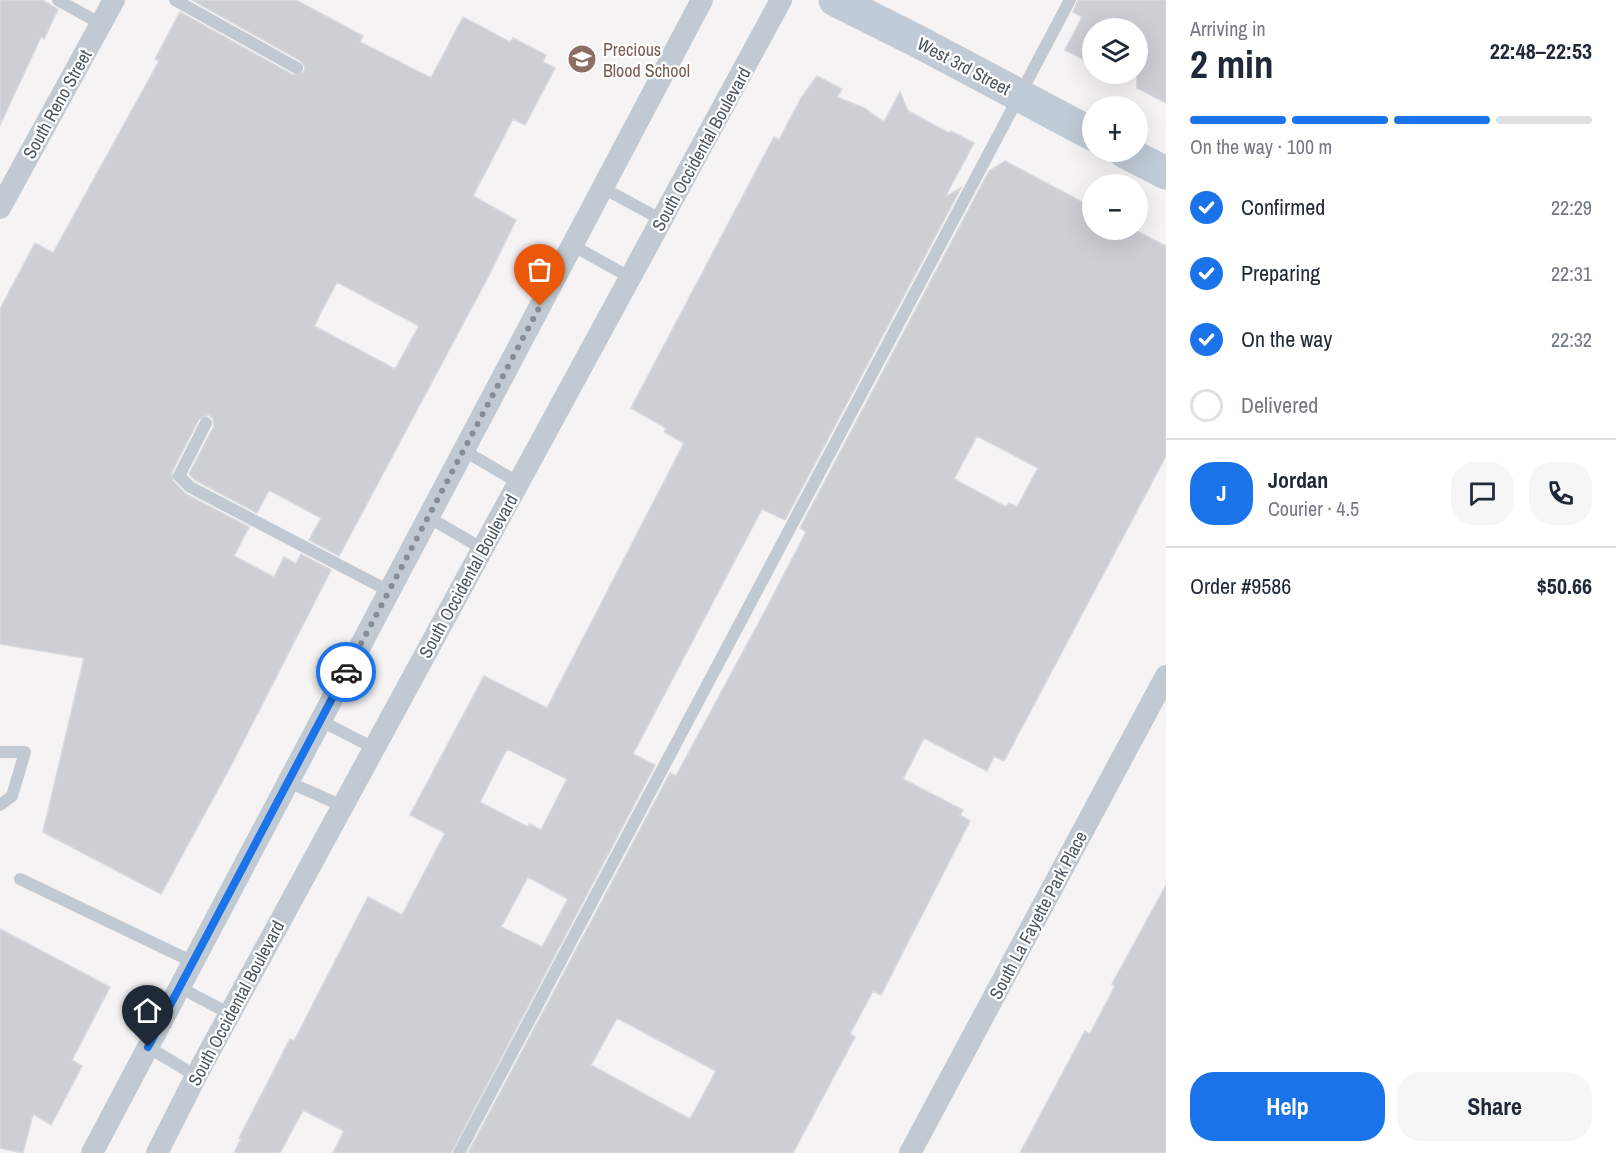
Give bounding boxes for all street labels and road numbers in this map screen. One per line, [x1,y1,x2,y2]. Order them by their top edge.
street label: West 3rd Street [913,31,1015,101]
street label: South Reno Street [17,45,97,163]
street label: South Occidental Boulevard [646,63,756,235]
street label: South Occidental Boulevard [413,490,523,662]
street label: South La Fayette Park Place [983,826,1093,1004]
street label: South Occidental Boulevard [182,916,290,1090]

